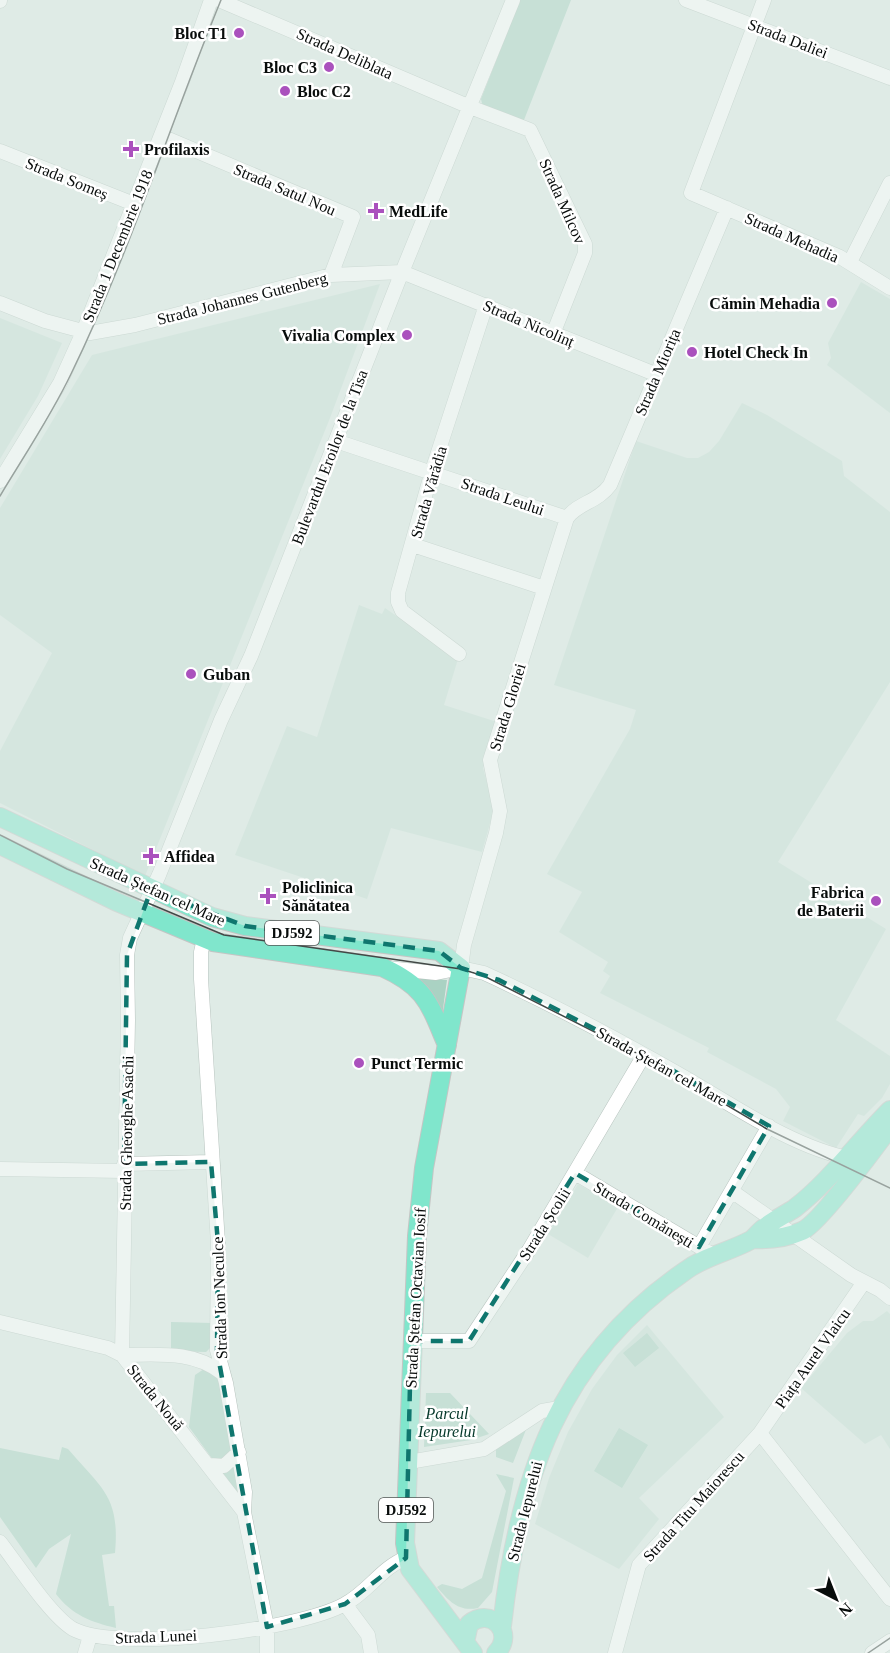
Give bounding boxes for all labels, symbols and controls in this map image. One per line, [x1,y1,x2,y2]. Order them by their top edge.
street label: Strada Daliei [746,15,831,62]
place label: Bloc T1 [174,25,227,42]
street label: Strada Deliblata [294,25,396,82]
marker: Bloc T1 [232,26,246,40]
place label: Bloc C3 [263,59,317,76]
marker: Bloc C3 [322,60,336,74]
place label: Bloc C2 [297,83,351,100]
marker: Bloc C2 [278,84,292,98]
marker: Profilaxis [122,140,140,158]
place label: Profilaxis [144,141,209,158]
street label: Strada Someș [23,154,111,204]
street label: Strada Milcov [536,156,589,246]
street label: Strada Satul Nou [231,160,338,219]
street label: Strada 1 Decembrie 1918 [79,167,156,325]
marker: MedLife [367,202,385,220]
place label: MedLife [389,203,448,220]
street label: Strada Mehadia [742,209,841,266]
street label: Strada Johannes Gutenberg [155,269,329,329]
place label: Cămin Mehadia [709,295,820,312]
marker: Cămin Mehadia [825,296,839,310]
street label: Strada Nicolinț [480,297,577,351]
street label: Strada Miorița [631,326,684,419]
place label: Vivalia Complex [281,327,395,345]
marker: Vivalia Complex [400,328,414,342]
place label: Hotel Check In [704,344,808,361]
marker: Hotel Check In [685,345,699,359]
street label: Bulevardul Eroilor de la Tisa [288,367,371,547]
street label: Strada Vărădia [407,444,450,540]
street label: Strada Leului [459,474,547,519]
street label: Strada Gloriei [486,661,529,753]
place label: Guban [203,666,250,683]
marker: Guban [184,667,198,681]
marker: Affidea [142,847,160,865]
place label: Affidea [164,848,215,865]
street label: Strada Ștefan cel Mare [87,854,228,930]
place label: Policlinica Sănătatea [282,879,353,914]
place label: Fabrica de Baterii [797,884,865,919]
marker: Policlinica Sănătatea [259,887,277,905]
marker: Fabrica de Baterii [869,894,883,908]
road number: DJ592 [265,921,319,945]
street label: Strada Ștefan cel Mare [593,1024,730,1110]
street label: Strada Gheorghe Asachi [117,1055,137,1211]
place label: Punct Termic [371,1055,463,1072]
marker: Punct Termic [352,1056,366,1070]
street label: Strada Comănești [590,1178,697,1252]
street label: Strada Școlii [515,1184,575,1264]
street label: Strada Ștefan Octavian Iosif [402,1207,430,1389]
street label: Strada Ion Neculce [209,1236,230,1360]
street label: Piața Aurel Vlaicu [772,1305,854,1412]
street label: Strada Nouă [124,1361,187,1434]
park label: Parcul Iepurelui [417,1405,476,1441]
street label: Strada Titu Maiorescu [639,1448,747,1565]
street label: Strada Iepurelui [504,1459,546,1563]
road number: DJ592 [379,1498,433,1522]
north arrow [806,1569,866,1629]
text: N [835,1600,856,1620]
street label: Strada Lunei [115,1627,198,1646]

